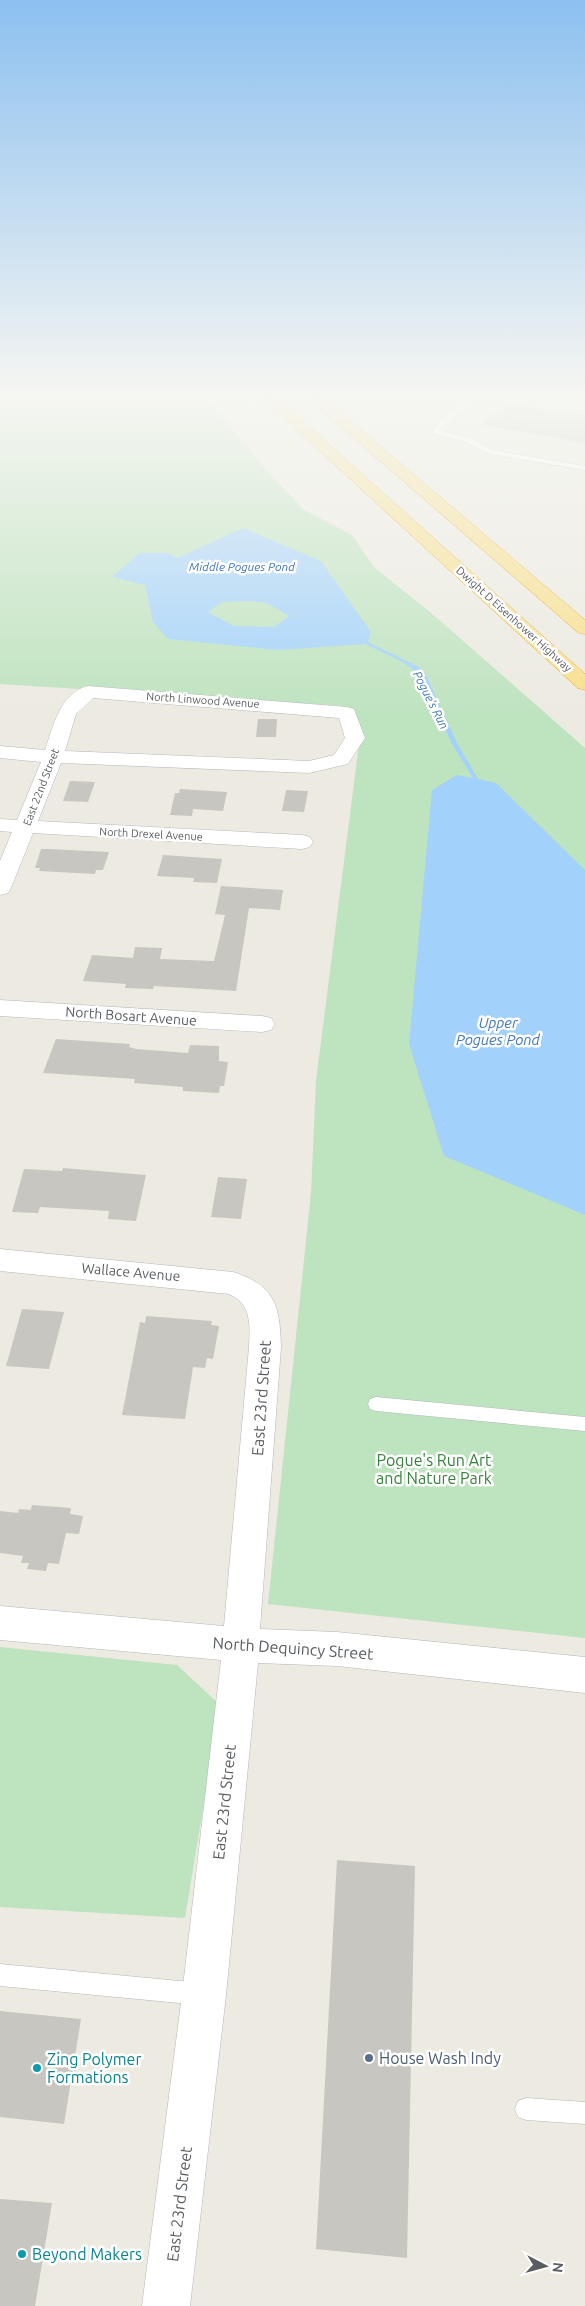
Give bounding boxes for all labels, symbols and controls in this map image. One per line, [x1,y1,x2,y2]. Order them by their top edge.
water label: Middle Pogues Pond [189,560,295,573]
street label: Dwight D Eisenhower Highway [454,564,575,674]
water label: Pogue's Run [411,669,451,731]
street label: North Linwood Avenue [146,690,260,710]
street label: East 22nd Street [21,746,61,827]
street label: North Drexel Avenue [99,825,203,843]
street label: North Bosart Avenue [65,1003,197,1029]
water label: Upper Pogues Pond [456,1014,541,1048]
street label: Wallace Avenue [81,1260,181,1284]
street label: East 23rd Street [248,1339,274,1456]
park label: Pogue's Run Art and Nature Park [376,1451,492,1487]
street label: North Dequincy Street [212,1633,375,1663]
street label: East 23rd Street [209,1743,239,1861]
place label: House Wash Indy [379,2049,501,2067]
place label: Zing Polymer Formations [47,2050,141,2086]
marker: House Wash Indy [363,2052,375,2064]
marker: Zing Polymer Formations [31,2062,43,2074]
street label: East 23rd Street [163,2145,195,2263]
north arrow [520,2241,570,2291]
place label: Beyond Makers [32,2245,142,2263]
marker: Beyond Makers [16,2248,28,2260]
text: N [549,2261,566,2273]

